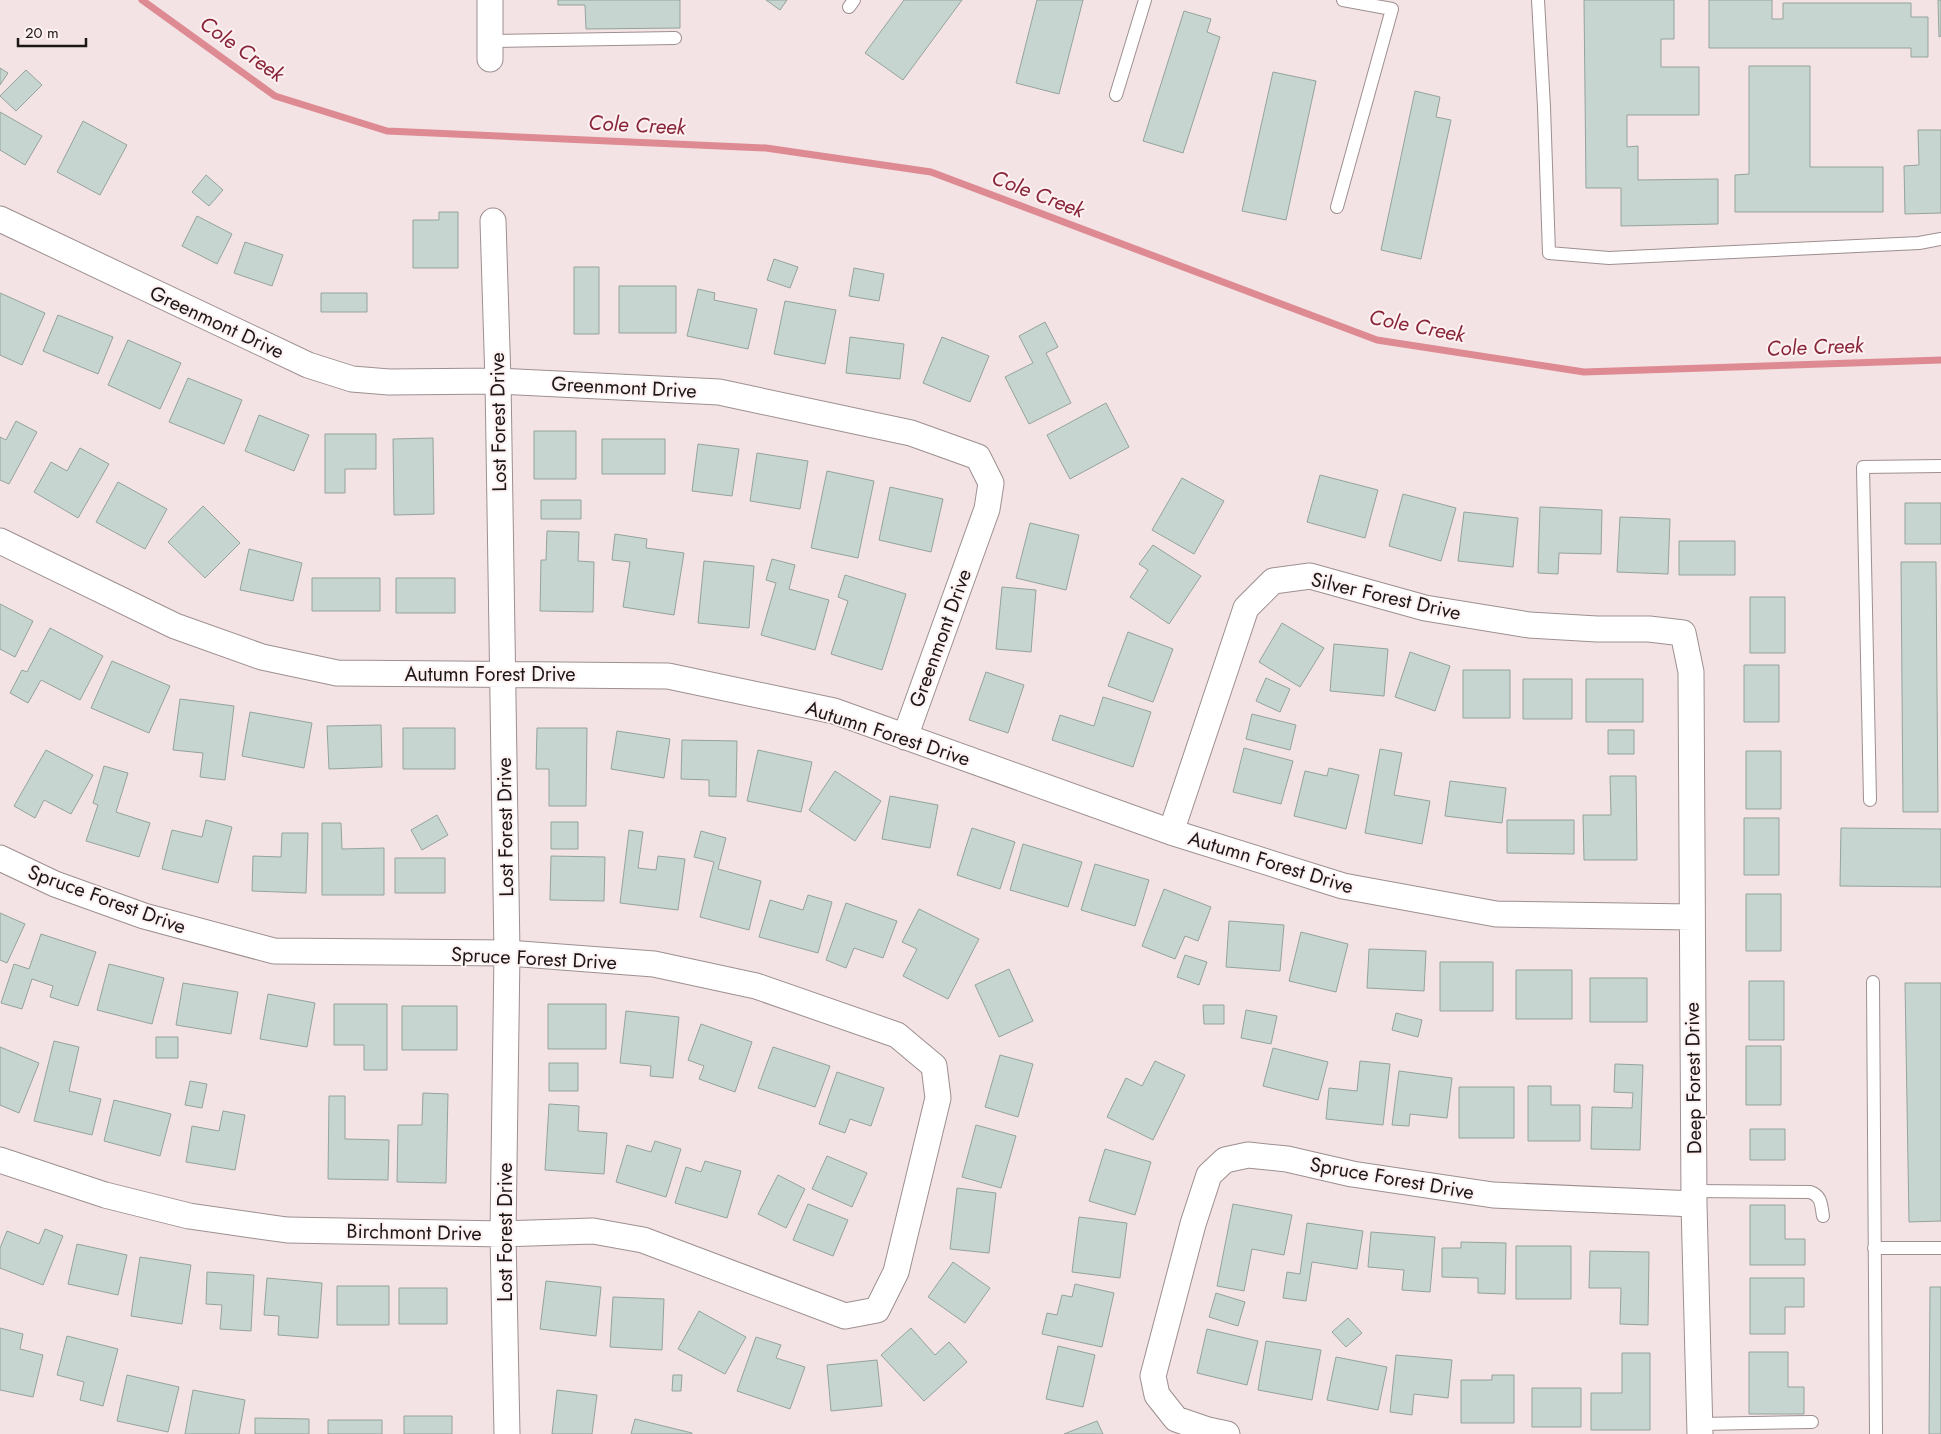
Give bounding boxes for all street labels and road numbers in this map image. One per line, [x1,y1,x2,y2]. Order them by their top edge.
street label: Greenmont Drive [145,279,289,366]
street label: Lost Forest Drive [483,352,514,492]
street label: Greenmont Drive [551,369,697,406]
street label: Greenmont Drive [902,565,979,711]
street label: Silver Forest Drive [1308,565,1464,628]
street label: Autumn Forest Drive [404,660,576,689]
street label: Autumn Forest Drive [802,693,974,774]
street label: Lost Forest Drive [490,757,521,897]
street label: Autumn Forest Drive [1185,824,1357,901]
street label: Spruce Forest Drive [24,857,190,941]
street label: Spruce Forest Drive [450,940,618,977]
street label: Deep Forest Drive [1678,1002,1709,1154]
street label: Spruce Forest Drive [1308,1150,1476,1207]
street label: Lost Forest Drive [491,1162,520,1302]
street label: Birchmont Drive [346,1217,482,1248]

